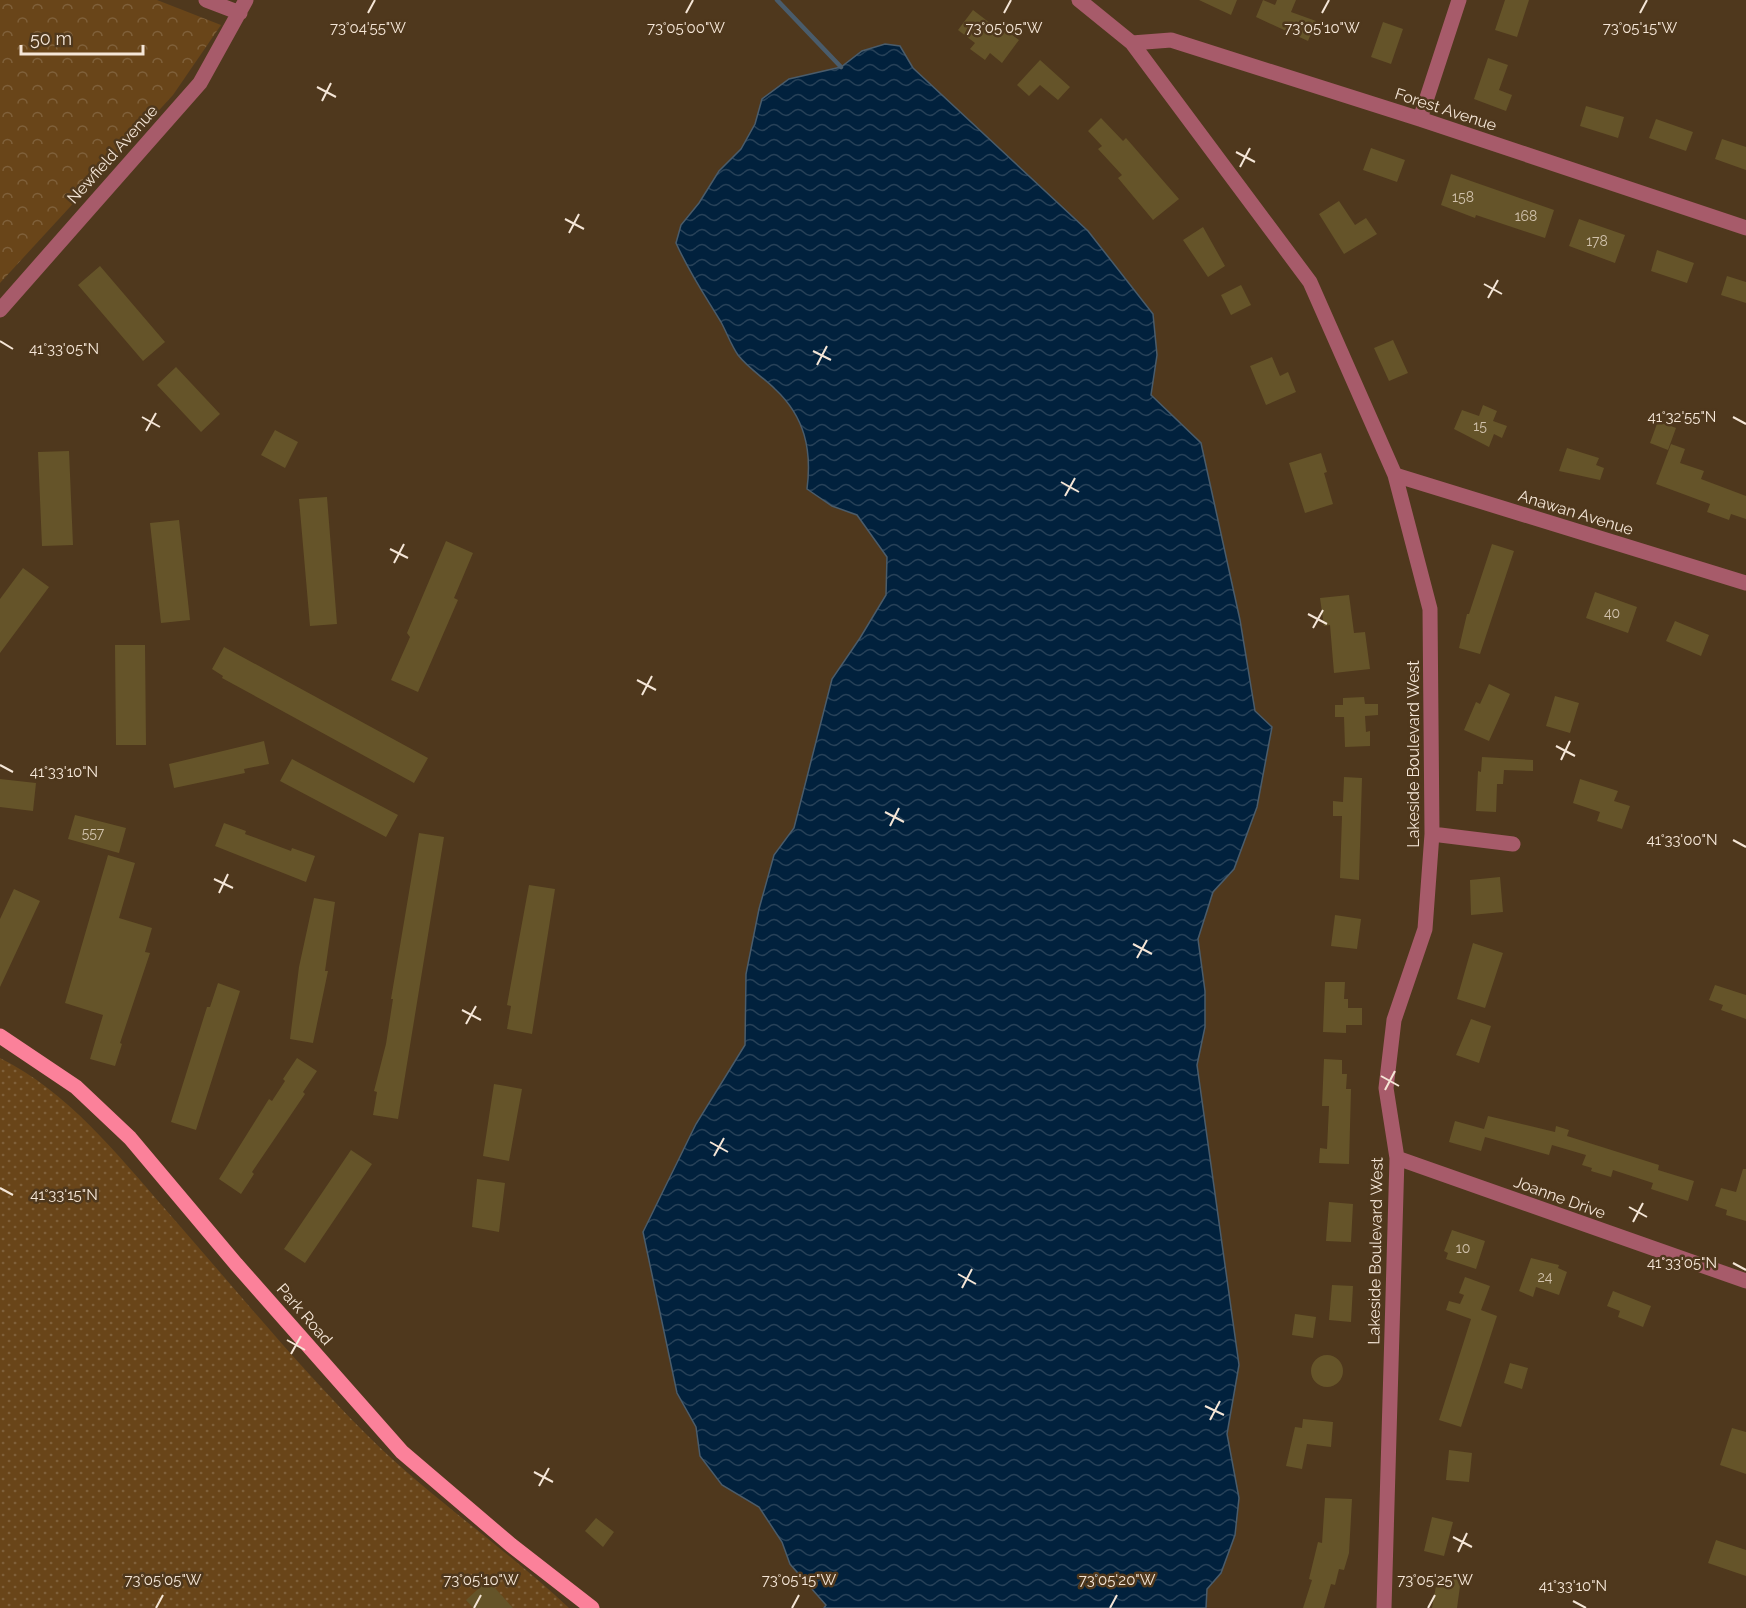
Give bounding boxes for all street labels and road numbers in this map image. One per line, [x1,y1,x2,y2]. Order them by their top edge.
street label: Forest Avenue [1393,84,1499,135]
street label: Newfield Avenue [63,101,162,207]
street label: Anawan Avenue [1516,486,1636,539]
street label: Lakeside Boulevard West [1404,660,1423,848]
street label: Lakeside Boulevard West [1364,1157,1387,1345]
street label: Joanne Drive [1511,1172,1608,1223]
street label: Park Road [273,1280,336,1349]

